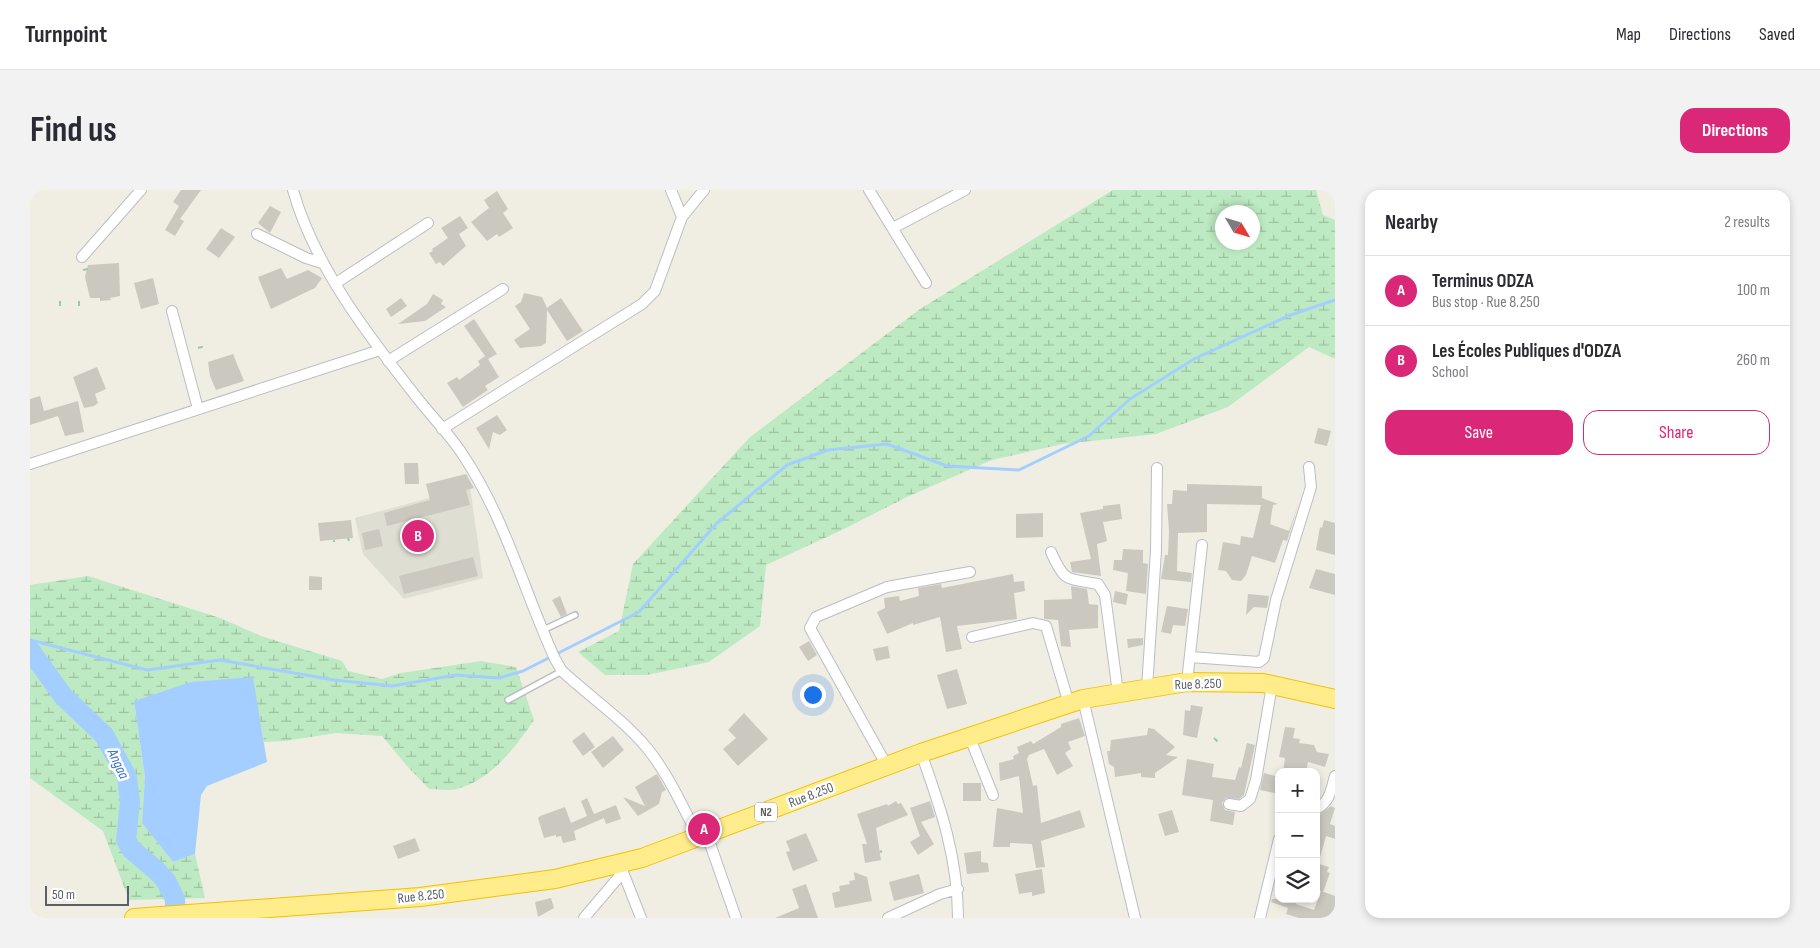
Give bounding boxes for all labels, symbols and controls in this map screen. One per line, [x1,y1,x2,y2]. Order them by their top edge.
text: Turnpoint [25,20,107,49]
text: Map [1616,24,1641,45]
text: Directions [1669,24,1731,45]
text: Saved [1759,24,1795,45]
button: Directions [1680,108,1790,153]
text: Find us [30,109,117,152]
north arrow [1215,205,1260,250]
text: Nearby [1385,210,1438,235]
text: 2 results [1724,213,1770,232]
text: Terminus ODZA [1432,270,1534,293]
text: A [1397,281,1405,300]
text: 100 m [1737,281,1770,300]
text: Bus stop · Rue 8.250 [1432,293,1540,312]
text: Les Écoles Publiques d'ODZA [1432,340,1621,363]
text: B [1397,351,1405,370]
text: 260 m [1736,351,1770,370]
text: School [1432,363,1468,382]
button: Save [1385,410,1573,455]
button: Share [1583,410,1770,455]
pin: B [402,517,434,555]
street label: Rue 8.250 [1174,675,1222,693]
your location [800,682,826,708]
water label: Angaa [102,745,133,782]
map controls [1275,768,1320,903]
button: + [1275,768,1320,813]
street label: Rue 8.250 [786,779,836,811]
road number: N2 [755,802,777,822]
pin: A [688,810,720,848]
button: − [1275,813,1320,858]
button: layers [1275,858,1320,903]
scale bar [45,883,129,906]
street label: Rue 8.250 [397,885,445,907]
text: 50 m [52,886,75,903]

